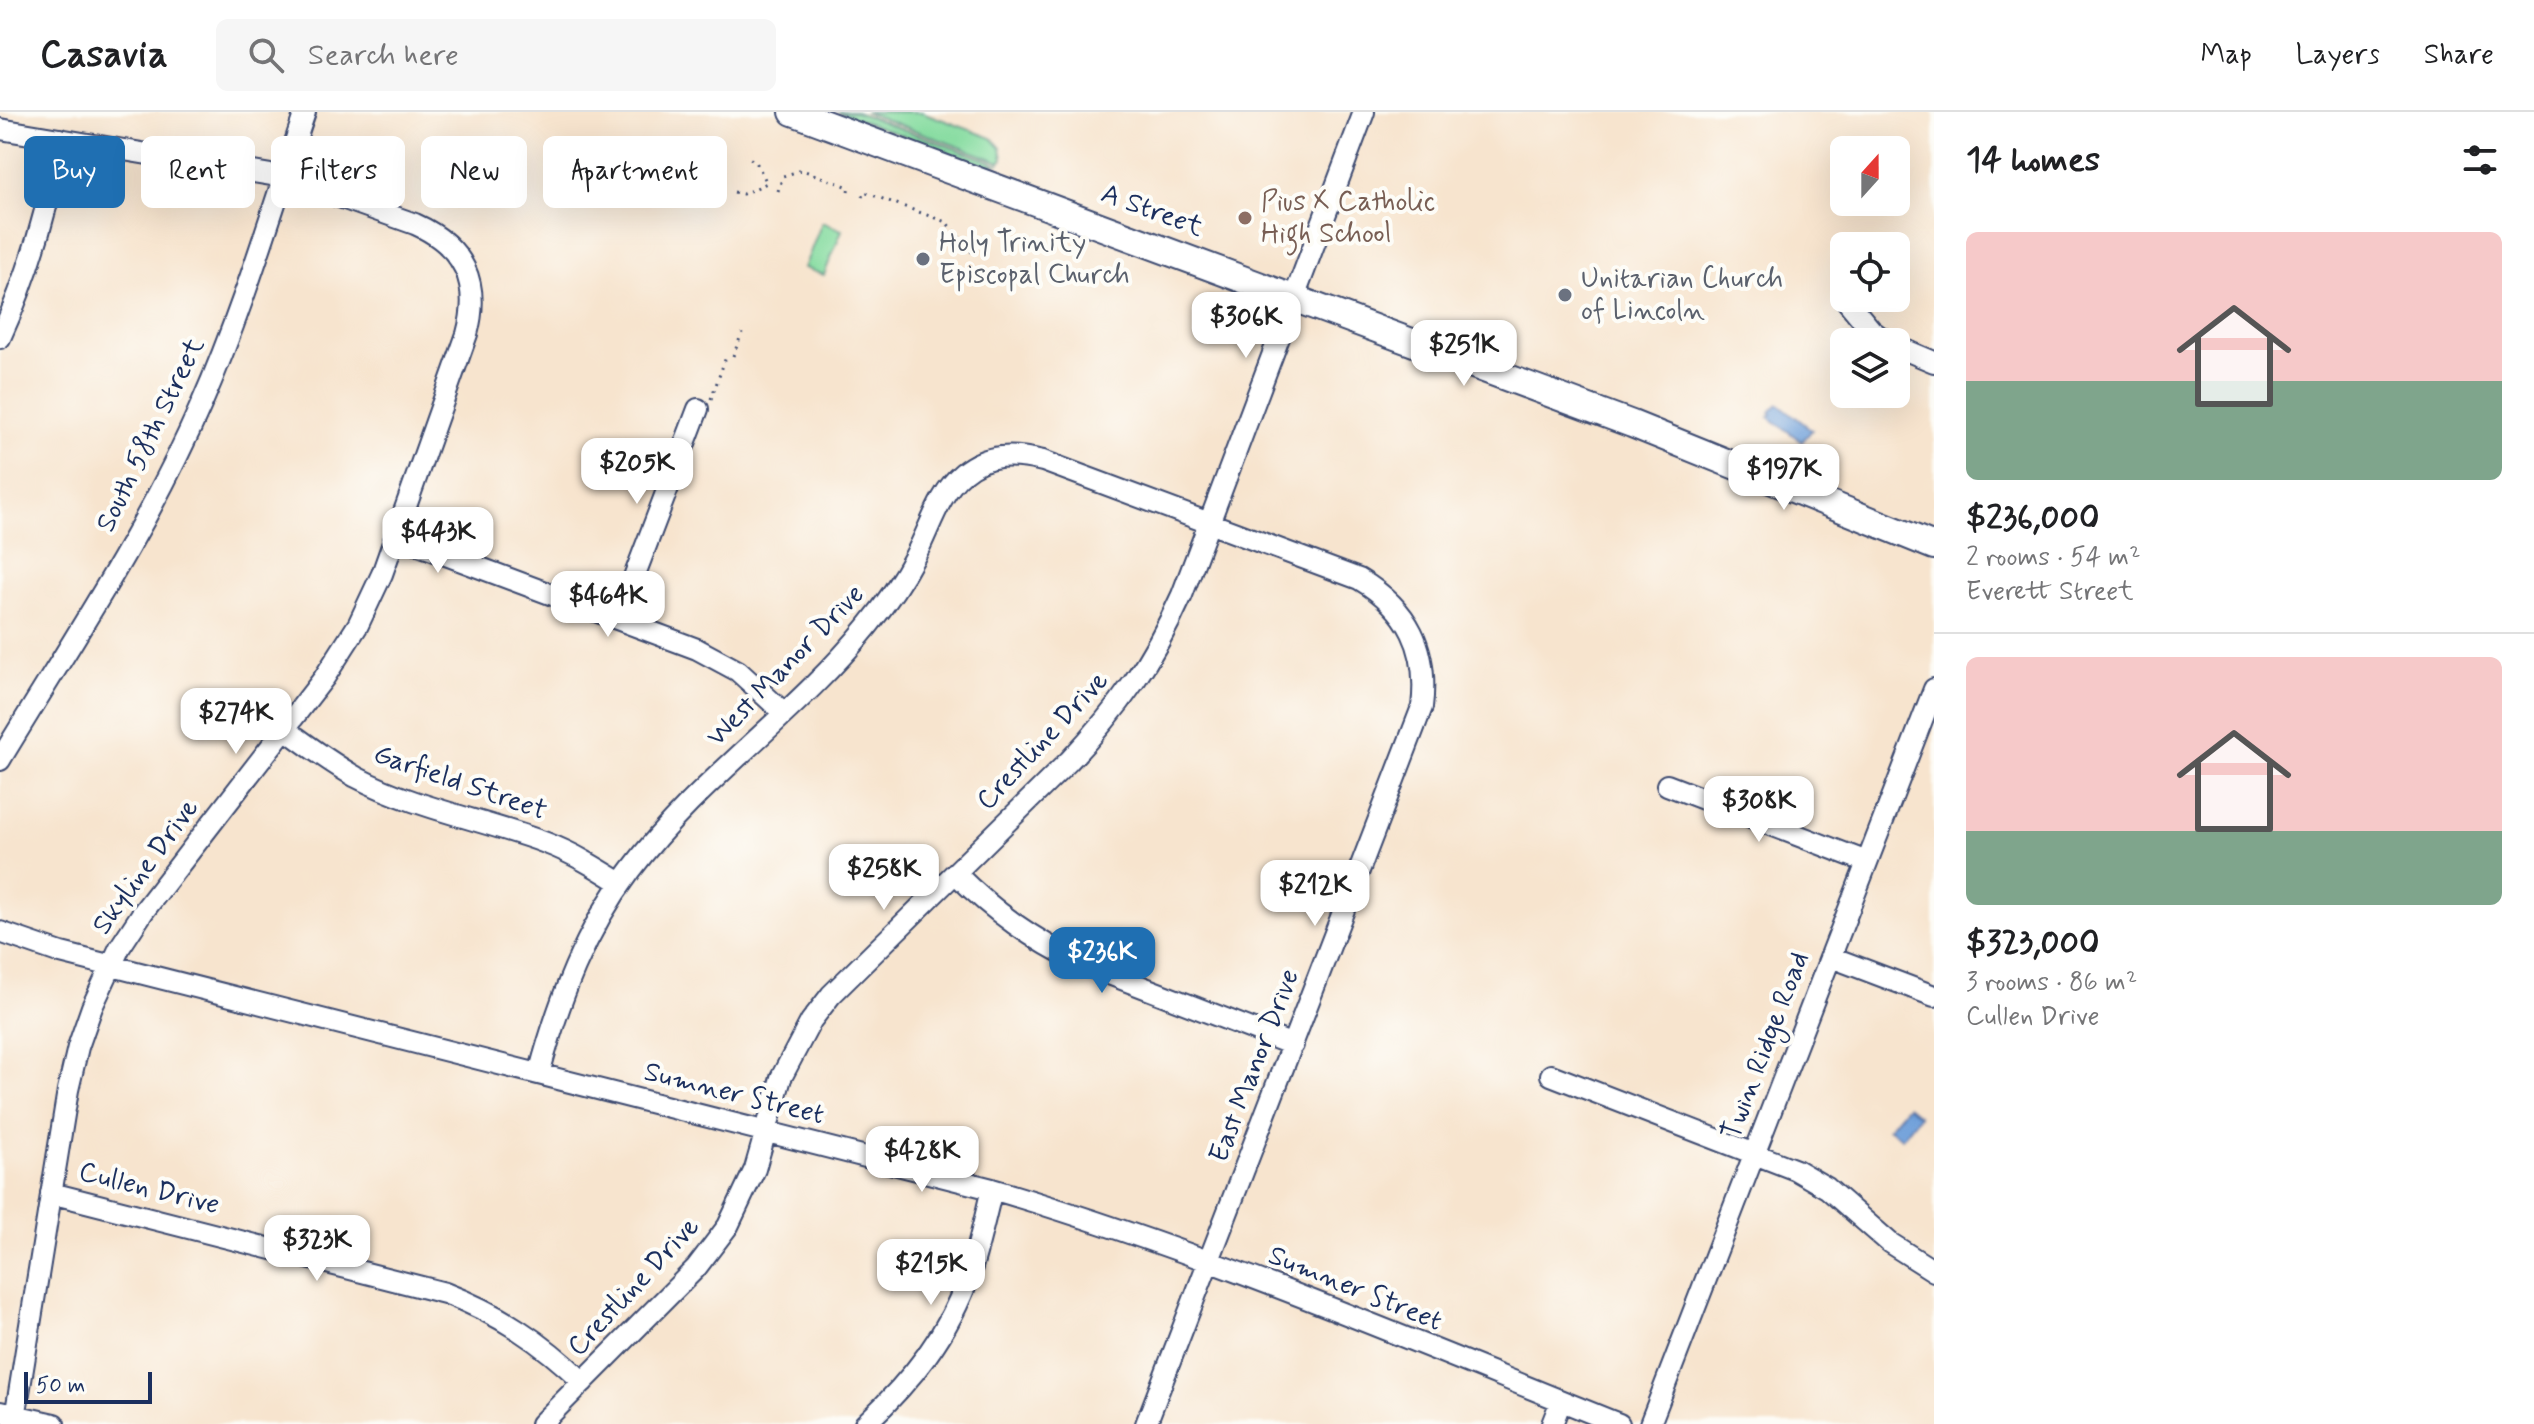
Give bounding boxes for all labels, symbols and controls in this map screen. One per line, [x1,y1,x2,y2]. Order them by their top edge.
search box [216,19,776,91]
text: Casavia [40,31,168,80]
icon: search [244,33,288,77]
text: Search here [308,36,459,75]
text: Map [2201,37,2252,74]
text: Layers [2296,37,2380,74]
text: Share [2424,37,2494,74]
chip: Buy [24,136,125,208]
chip: Rent [141,136,255,208]
chip: Filters [271,136,405,208]
chip: New [421,136,527,208]
chip: Apartment [543,136,727,208]
north arrow [1830,136,1910,216]
map controls [1830,136,1910,408]
text: 14 homes [1966,138,2100,183]
icon: filters [2458,138,2502,182]
street label: A Street [1096,175,1209,247]
place label: Pius X Catholic High School [1261,184,1435,256]
marker: Pius X Catholic High School [1236,209,1254,227]
place label: Holy Trinity Episcopal Church [939,225,1130,294]
button: locate [1830,232,1910,312]
marker: Holy Trinity Episcopal Church [914,250,932,268]
place label: Unitarian Church of Lincoln [1581,261,1783,330]
icon: home [2162,284,2306,428]
marker: Unitarian Church of Lincoln [1556,286,1574,304]
pin: $306K [1190,292,1302,360]
text: $306K [1210,301,1282,335]
pin: $251K [1408,320,1520,388]
button: layers [1830,328,1910,408]
text: $251K [1429,329,1499,363]
street label: South 58th Street [88,331,214,538]
pin: $205K [581,438,693,506]
pin: $197K [1728,444,1840,512]
text: $205K [599,447,675,481]
text: $197K [1746,453,1822,487]
text: $236,000 [1966,496,2099,541]
pin: $443K [382,507,494,575]
text: $443K [400,516,476,550]
text: 2 rooms · 54 m² [1966,541,2141,575]
pin: $464K [552,571,664,639]
text: Everett Street [1966,575,2133,609]
street label: West Manor Drive [699,577,873,755]
text: $464K [569,580,647,614]
street label: Crestline Drive [969,663,1117,819]
pin: $274K [180,688,292,756]
text: $274K [199,697,273,731]
icon: home [2162,709,2306,853]
street label: Garfield Street [368,736,552,830]
pin: $308K [1703,776,1815,844]
text: $308K [1722,785,1796,819]
street label: Skyline Drive [84,792,208,942]
pin: $258K [828,844,940,912]
text: $258K [847,853,921,887]
pin: $212K [1259,860,1371,928]
text: $212K [1278,869,1352,903]
text: $323,000 [1966,921,2099,966]
pin: $236K [1046,927,1158,995]
text: $236K [1067,936,1137,970]
street label: Twin Ridge Road [1713,947,1821,1146]
street label: East Manor Drive [1201,964,1309,1168]
text: 3 rooms · 86 m² [1966,966,2137,1000]
text: Cullen Drive [1966,1000,2100,1034]
street label: Sumner Street [640,1054,828,1134]
pin: $428K [866,1126,978,1194]
text: $428K [884,1135,960,1169]
street label: Cullen Drive [75,1154,223,1224]
street label: Crestline Drive [560,1209,708,1365]
pin: $323K [261,1215,373,1283]
text: $323K [282,1224,352,1258]
street label: Sumner Street [1263,1237,1447,1341]
pin: $215K [875,1239,987,1307]
text: $215K [895,1248,967,1282]
scale bar [24,1368,152,1404]
text: 50 m [36,1372,85,1400]

